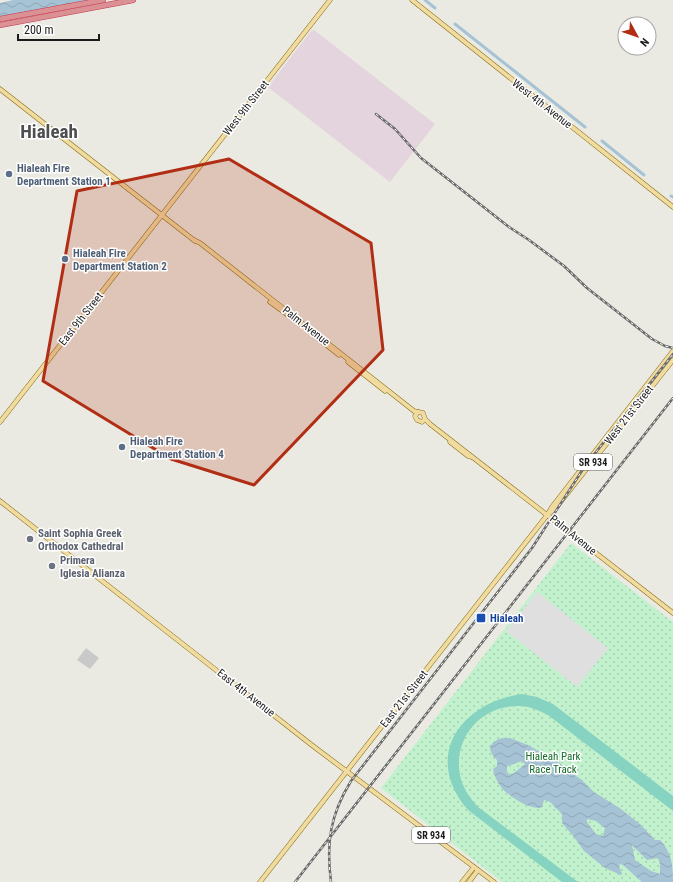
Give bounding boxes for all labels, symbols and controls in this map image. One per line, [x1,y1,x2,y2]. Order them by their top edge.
scale bar [18,16,99,42]
north arrow [617,16,657,56]
text: 200 m [24,23,54,37]
text: N [637,35,651,49]
street label: West 4th Avenue [509,77,575,131]
street label: West 9th Street [220,78,272,138]
district label: Hialeah [20,120,78,143]
place label: Hialeah Fire Department Station 1 [17,162,111,188]
marker: Hialeah Fire Department Station 1 [4,169,14,179]
place label: Hialeah Fire Department Station 2 [73,247,167,273]
marker: Hialeah Fire Department Station 2 [60,254,70,264]
street label: East 9th Street [56,290,106,348]
street label: Palm Avenue [280,304,332,348]
street label: West 21st Street [602,383,656,447]
place label: Hialeah Fire Department Station 4 [130,435,224,461]
marker: Hialeah Fire Department Station 4 [117,442,127,452]
road number: SR 934 [574,454,612,470]
street label: Palm Avenue [547,512,599,558]
place label: Saint Sophia Greek Orthodox Cathedral [38,527,124,553]
marker: Saint Sophia Greek Orthodox Cathedral [25,534,35,544]
place label: Primera Iglesia Alianza [60,554,125,580]
marker: Primera Iglesia Alianza [47,561,57,571]
marker: Hialeah [475,612,487,624]
place label: Hialeah [490,612,523,625]
street label: East 4th Avenue [215,666,277,720]
street label: East 21st Street [378,668,430,730]
park label: Hialeah Park Race Track [525,750,581,776]
road number: SR 934 [412,827,450,843]

